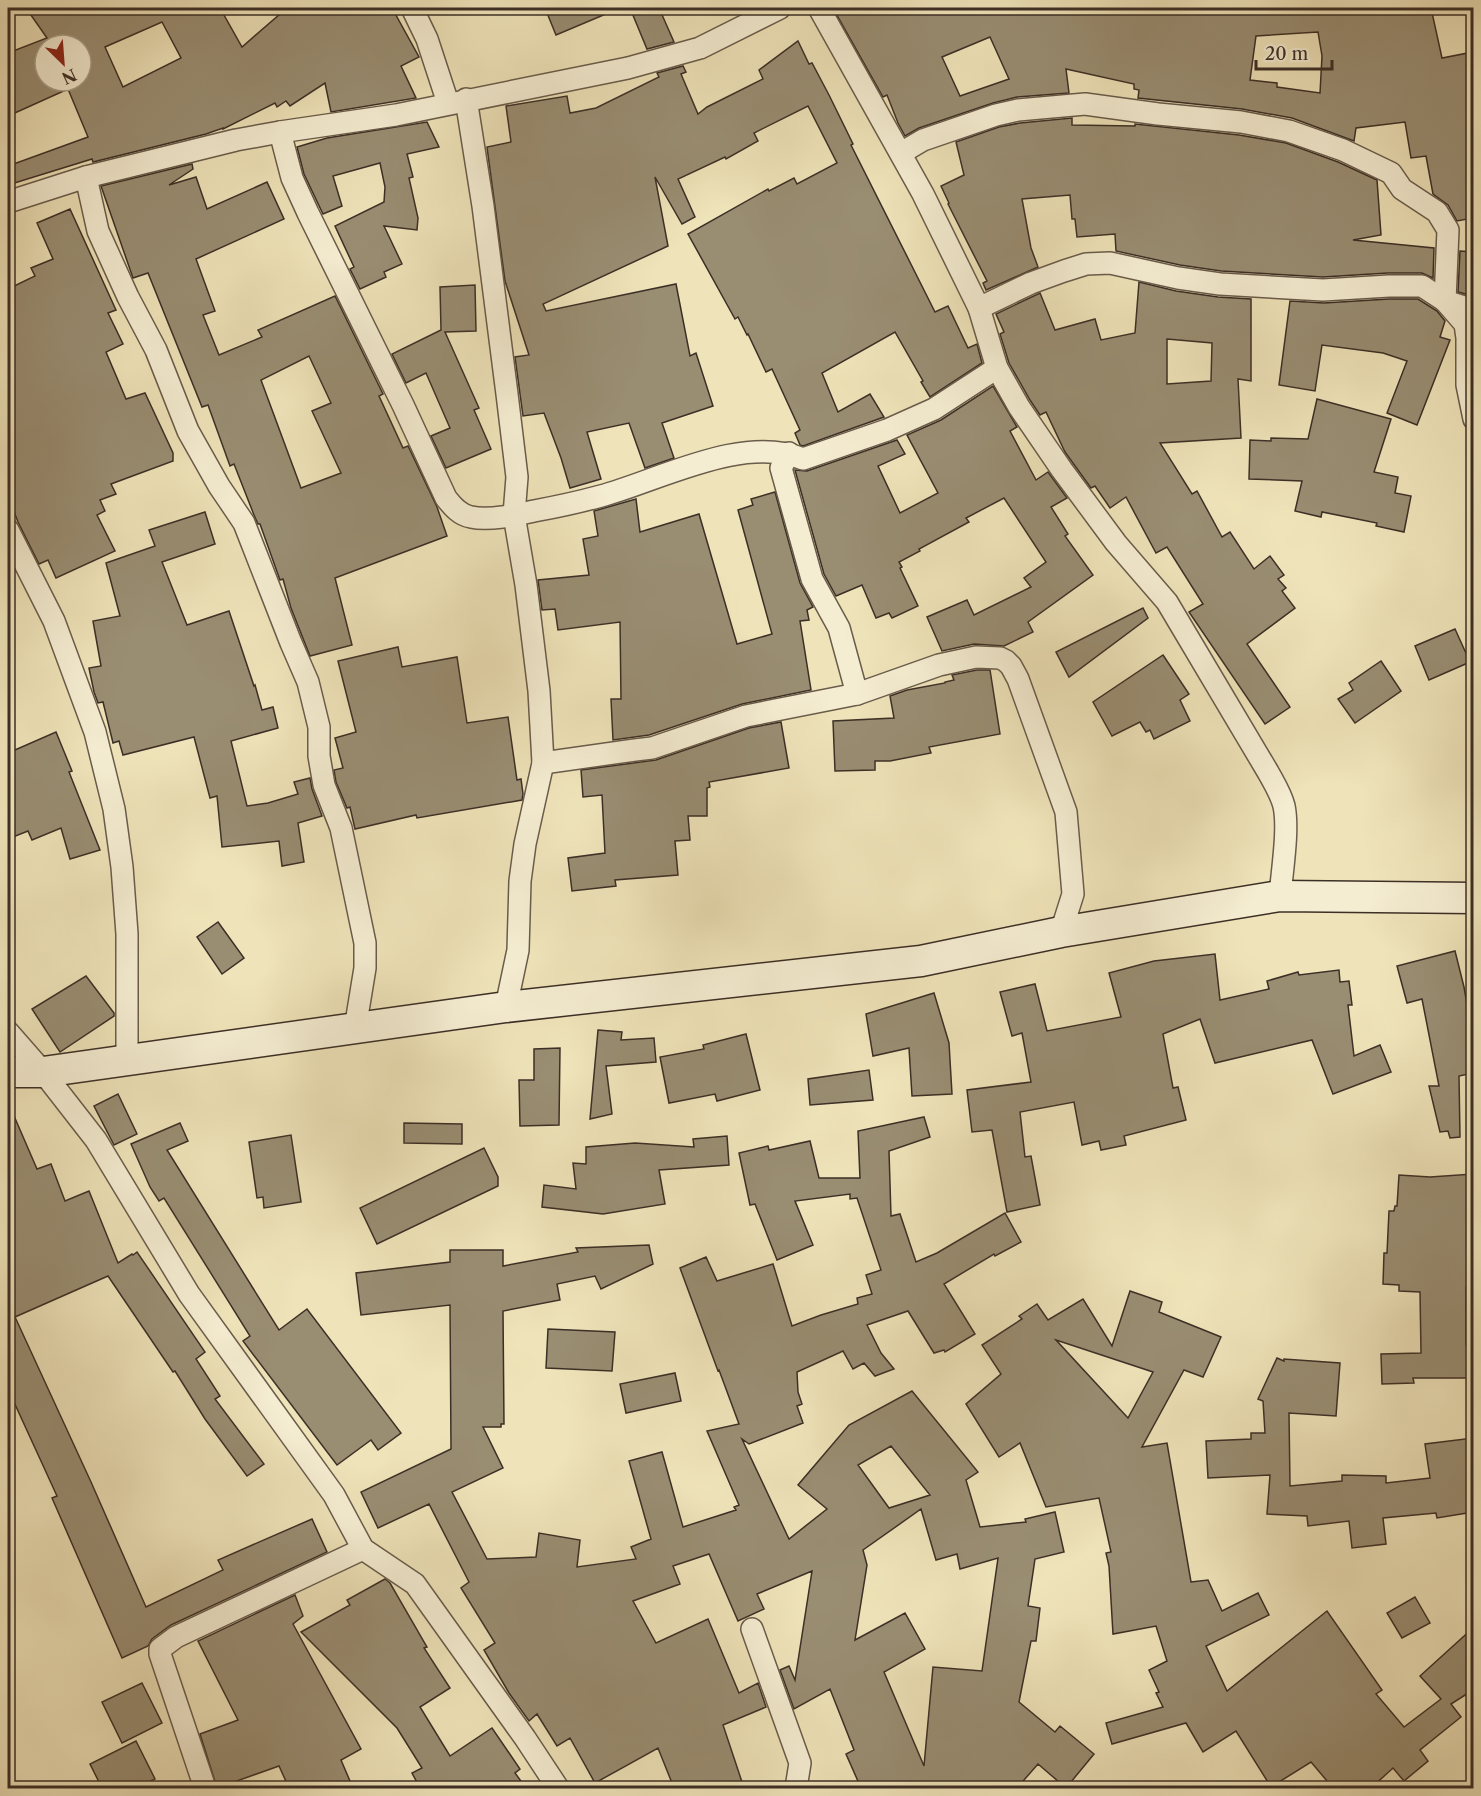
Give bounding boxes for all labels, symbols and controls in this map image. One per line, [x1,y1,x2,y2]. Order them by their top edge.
north arrow [33,33,93,93]
scale bar [1256,33,1332,71]
text: 20 m [1265,43,1309,65]
text: N [59,65,80,89]

